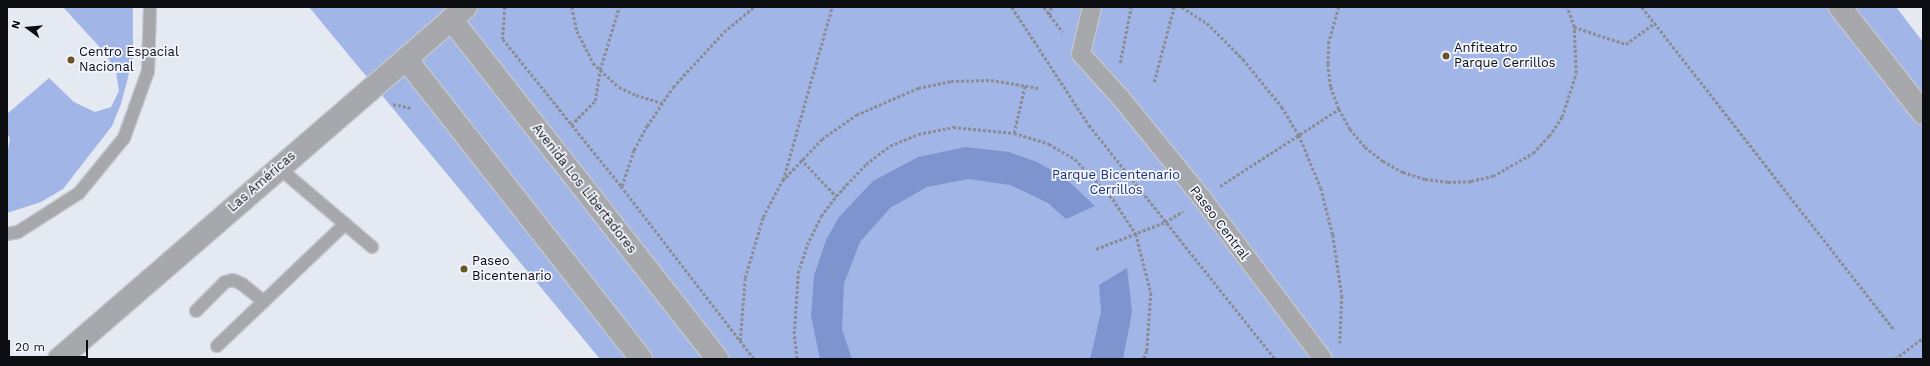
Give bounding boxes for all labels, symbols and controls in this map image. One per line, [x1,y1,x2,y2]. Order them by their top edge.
north arrow [8,8,48,48]
text: N [9,19,23,30]
place label: Anfiteatro Parque Cerrillos [1454,41,1556,72]
place label: Centro Espacial Nacional [79,45,179,76]
marker: Anfiteatro Parque Cerrillos [1441,51,1451,61]
marker: Centro Espacial Nacional [66,55,76,65]
street label: Avenida Los Libertadores [528,121,640,257]
street label: Las Américas [225,148,299,216]
park label: Parque Bicentenario Cerrillos [1052,168,1180,199]
street label: Paseo Central [1186,183,1252,263]
place label: Paseo Bicentenario [472,254,552,285]
marker: Paseo Bicentenario [459,264,469,274]
scale bar [10,332,90,358]
text: 20 m [15,340,45,354]

